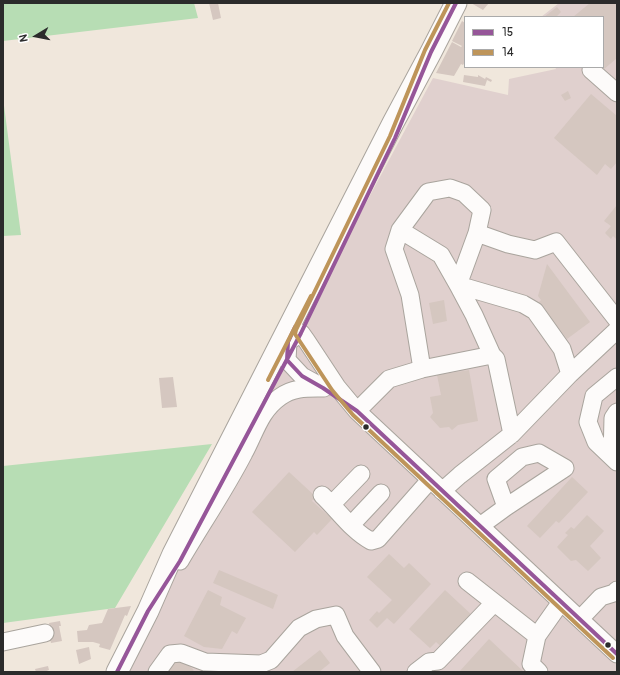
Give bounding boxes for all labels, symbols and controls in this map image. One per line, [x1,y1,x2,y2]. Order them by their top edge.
north arrow [16,16,56,56]
legend [464,16,604,68]
text: 15 [502,25,513,40]
text: N [17,33,31,43]
text: 14 [502,45,514,60]
unlabelled marker [361,422,371,432]
unlabelled marker [603,640,613,650]

